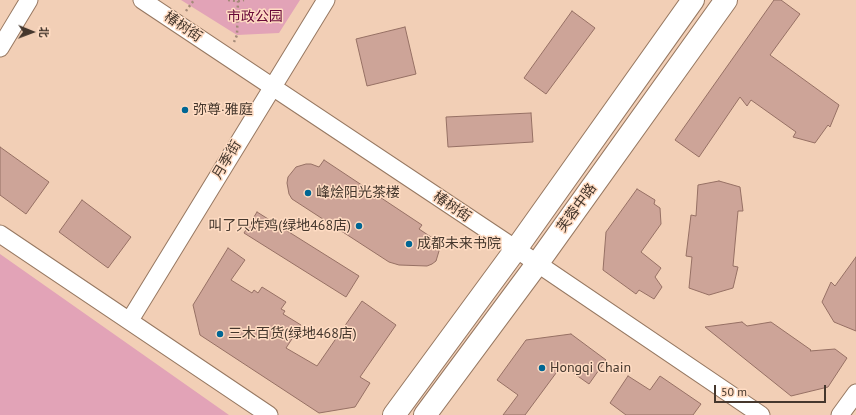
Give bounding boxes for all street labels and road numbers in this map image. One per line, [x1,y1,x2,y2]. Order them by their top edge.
street label: 椿树街 [161,8,205,46]
street label: 月季街 [209,138,245,182]
street label: 芙蓉中路 [554,180,600,236]
street label: 椿树街 [430,188,474,226]

